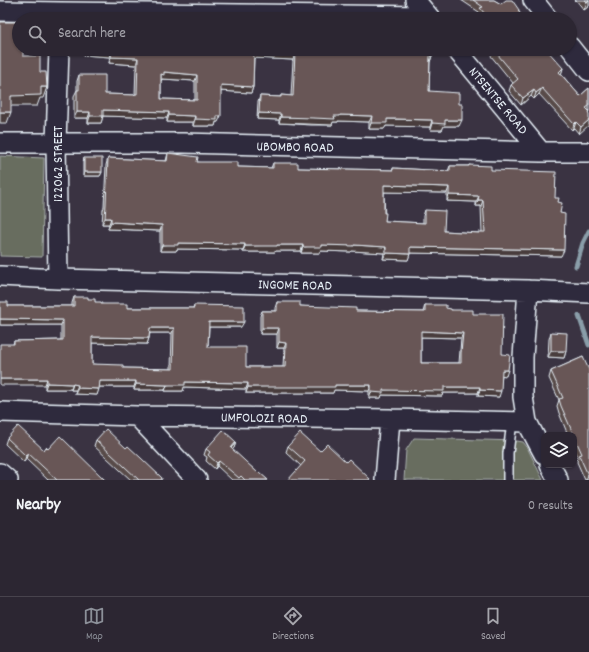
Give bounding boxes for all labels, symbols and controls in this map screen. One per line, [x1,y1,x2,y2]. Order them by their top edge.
search box [12,12,577,56]
icon: search [26,23,48,45]
text: Search here [58,23,126,45]
street label: NTSENTSE ROAD [463,63,532,140]
street label: 122062 STREET [49,126,69,202]
street label: UBOMBO ROAD [256,137,334,159]
street label: INGOME ROAD [258,275,332,297]
street label: UMFOLOZI ROAD [221,408,307,430]
map controls [541,432,577,468]
button: layers [541,432,577,468]
text: Nearby [16,494,60,518]
text: 0 results [528,497,573,516]
tab: Map [83,605,105,645]
tab: Directions [272,605,314,645]
tab: Saved [481,605,506,645]

